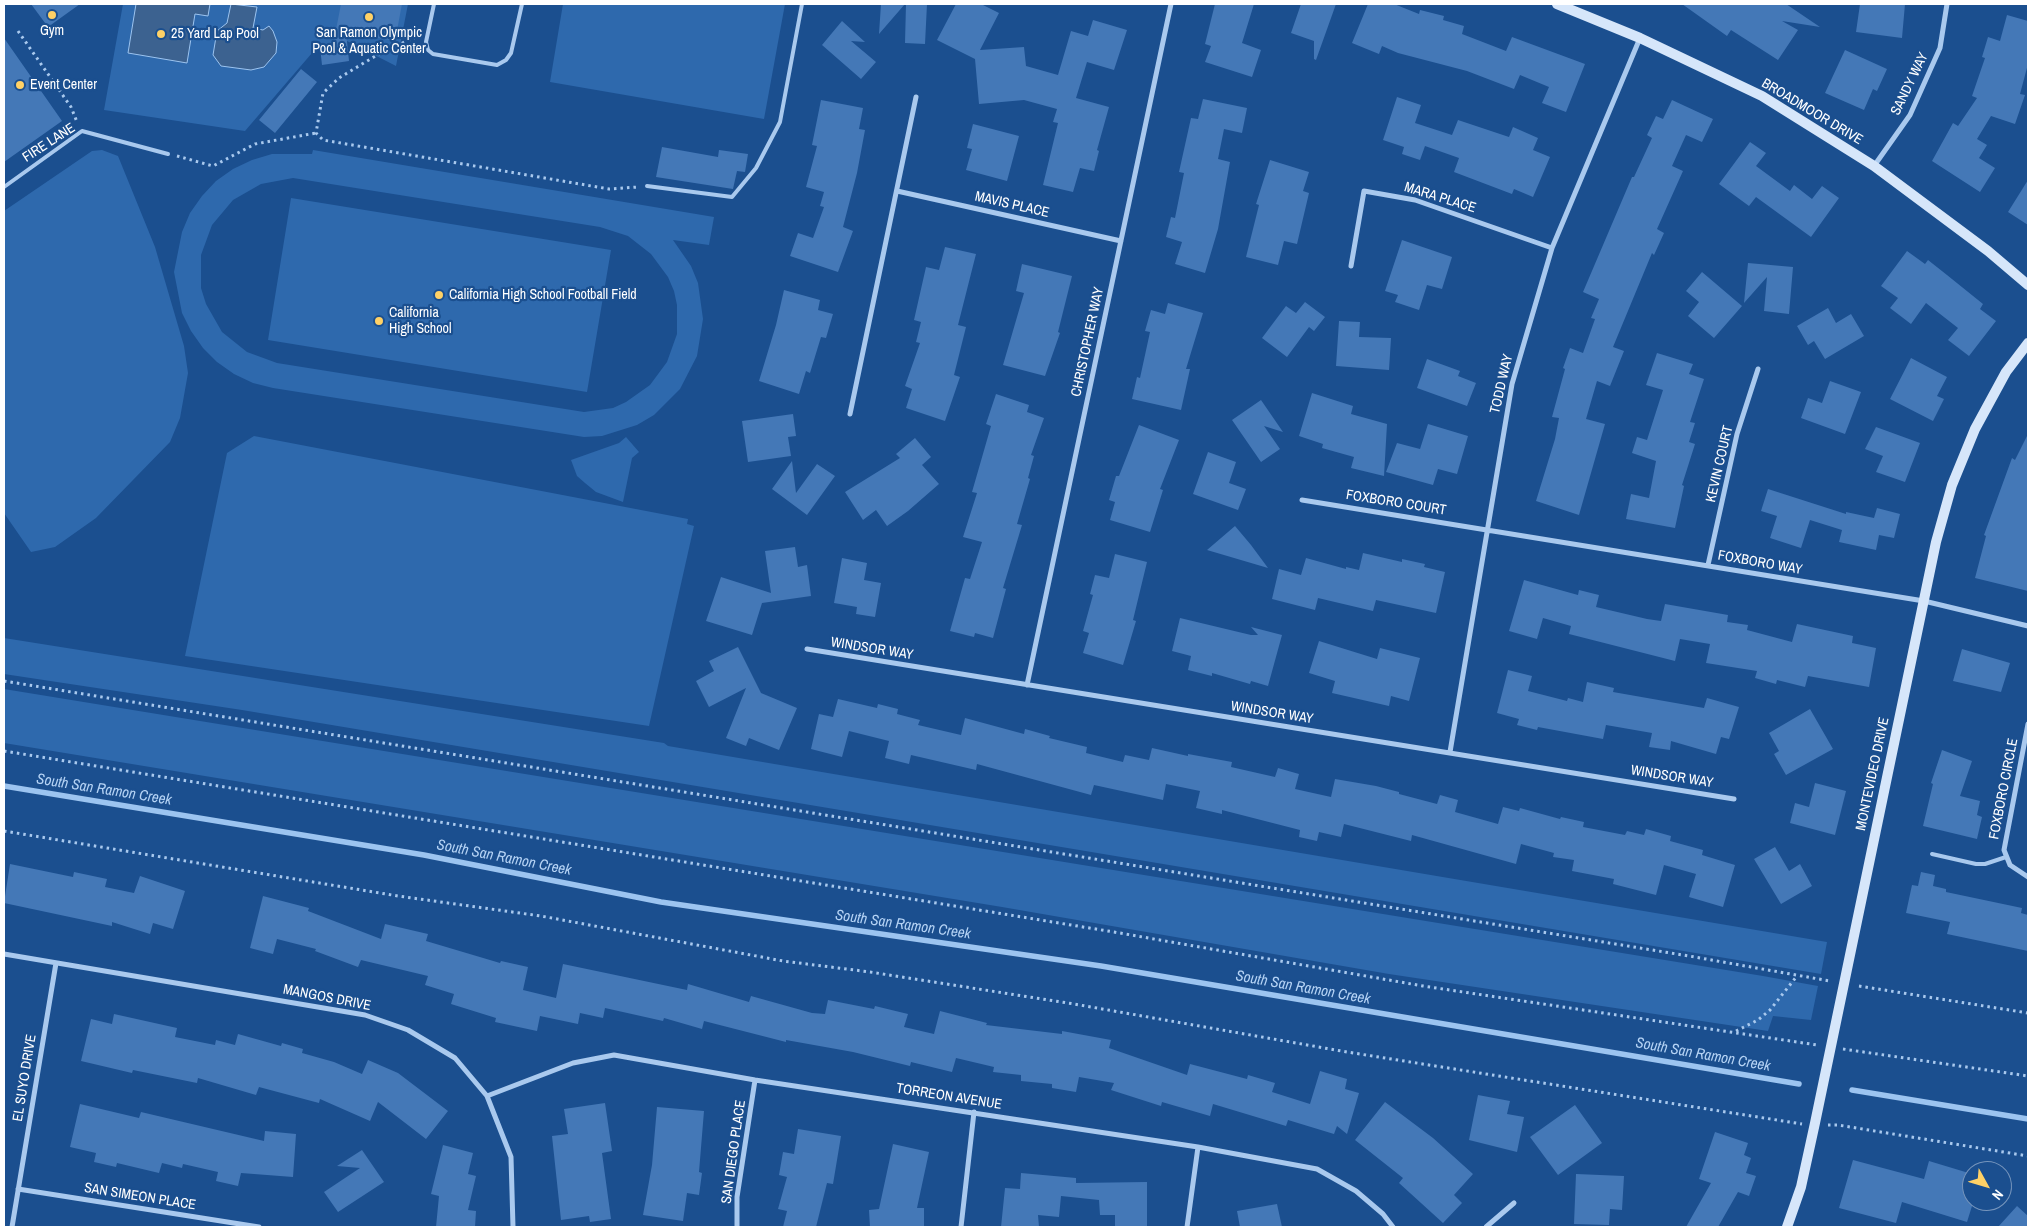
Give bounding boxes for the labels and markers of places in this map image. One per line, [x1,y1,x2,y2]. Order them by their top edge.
marker: Gym [46,9,58,21]
marker: San Ramon Olympic Pool & Aquatic Center [363,11,375,23]
place label: Gym [40,23,64,39]
place label: San Ramon Olympic Pool & Aquatic Center [312,25,426,58]
place label: 25 Yard Lap Pool [171,26,259,42]
marker: 25 Yard Lap Pool [155,28,167,40]
place label: Event Center [30,77,97,93]
marker: Event Center [14,79,26,91]
place label: California High School Football Field [449,287,637,303]
marker: California High School Football Field [433,289,445,301]
place label: California High School [389,305,452,338]
marker: California High School [373,315,385,327]

